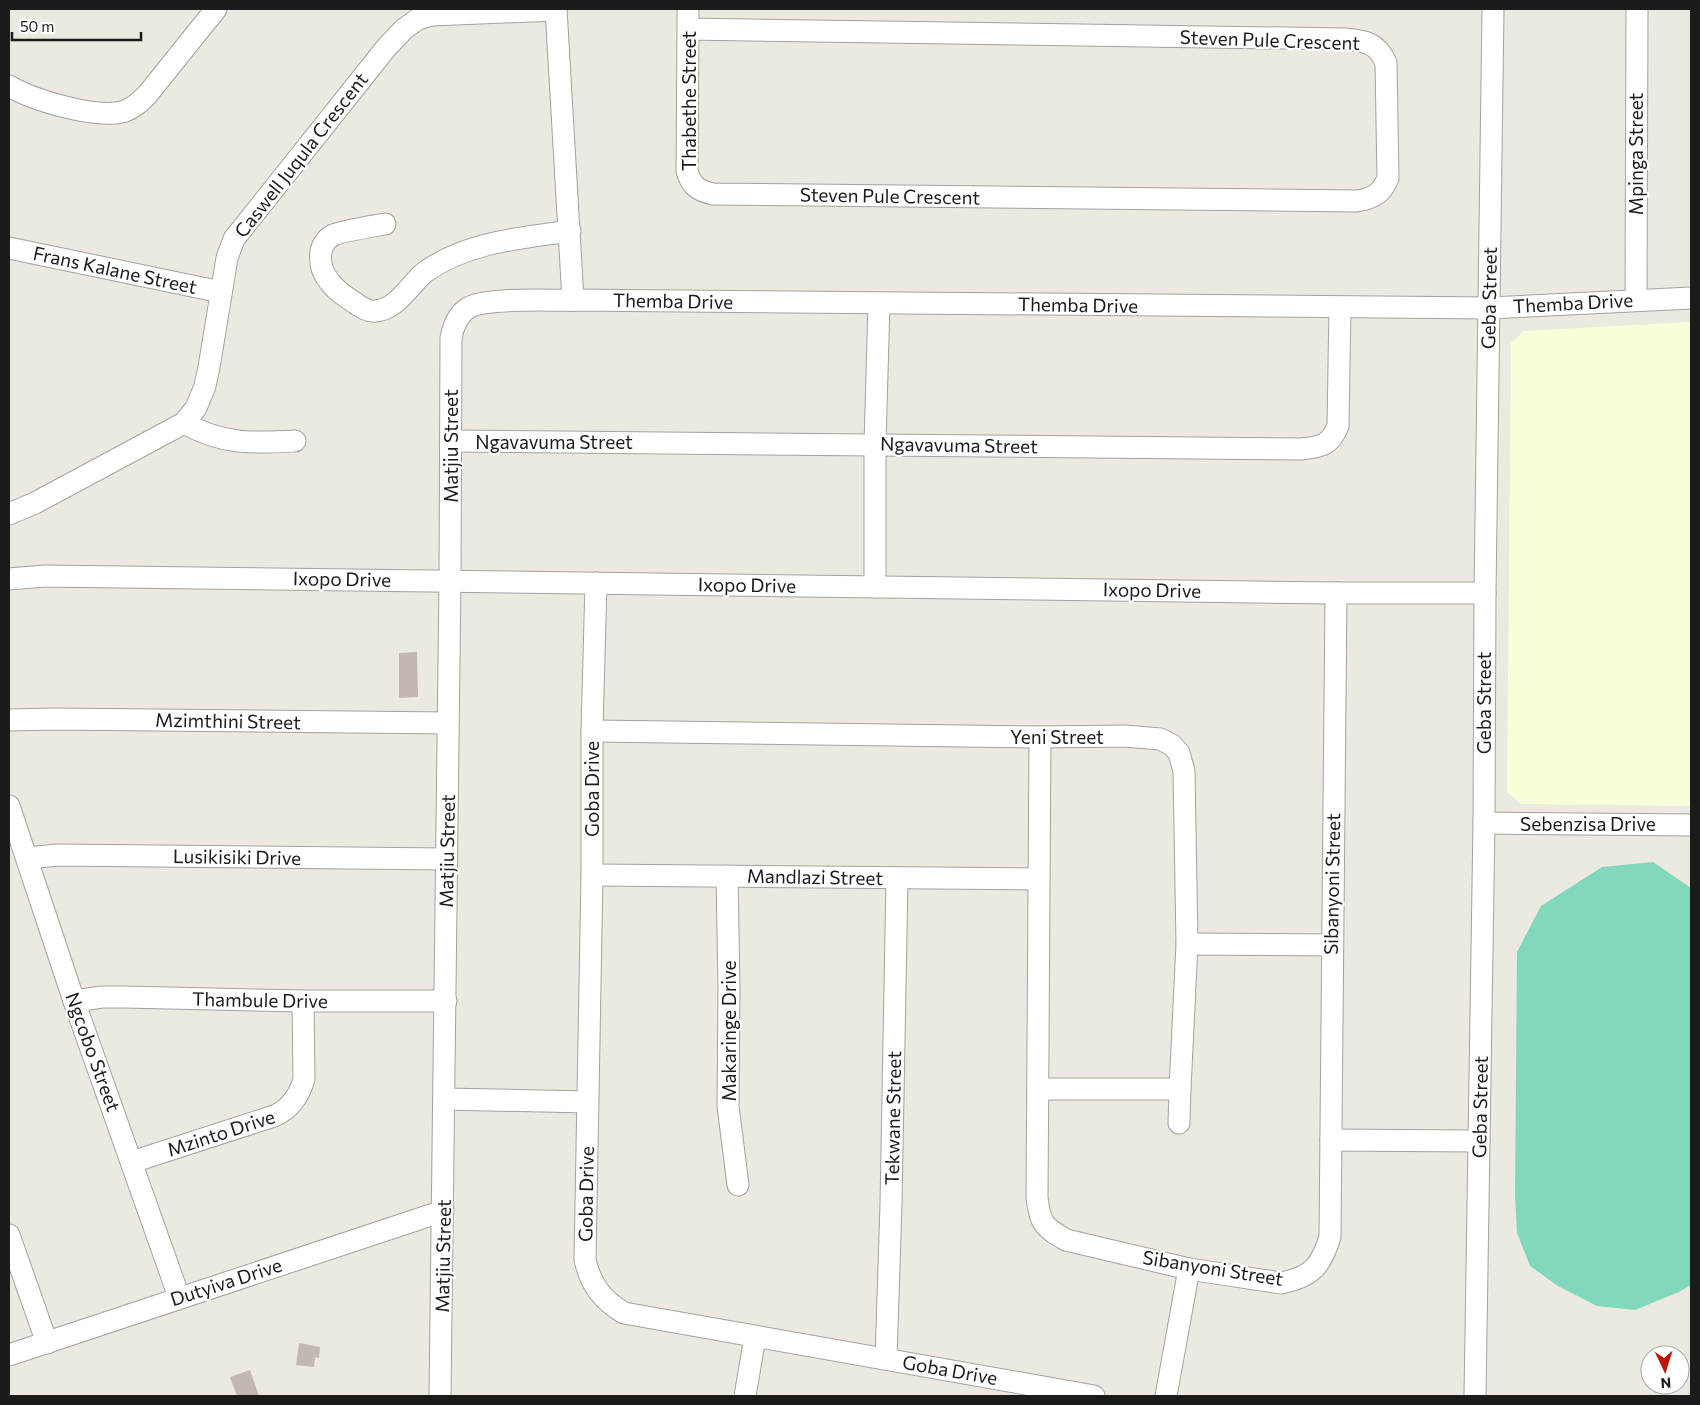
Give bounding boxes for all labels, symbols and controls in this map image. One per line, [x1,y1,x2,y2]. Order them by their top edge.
scale bar [12,10,141,42]
text: 50 m [20,17,54,35]
street label: Steven Pule Crescent [1179,25,1361,54]
street label: Thabethe Street [677,31,700,171]
street label: Caswell Juqula Crescent [229,68,372,242]
street label: Mpinga Street [1624,92,1647,215]
street label: Steven Pule Crescent [800,182,981,209]
street label: Frans Kalane Street [31,241,199,298]
street label: Geba Street [1476,246,1501,349]
street label: Themba Drive [613,288,733,313]
street label: Themba Drive [1512,288,1634,317]
street label: Themba Drive [1018,292,1138,317]
street label: Matjiu Street [439,389,462,503]
street label: Ngavavuma Street [475,430,633,453]
street label: Ngavavuma Street [880,432,1038,457]
street label: Ixopo Drive [293,566,391,591]
street label: Ixopo Drive [698,572,796,597]
street label: Ixopo Drive [1103,577,1201,602]
street label: Geba Street [1472,652,1495,754]
street label: Mzimthini Street [155,708,301,733]
street label: Yeni Street [1010,725,1104,748]
street label: Goba Drive [580,741,603,837]
street label: Matjiu Street [434,794,459,908]
street label: Sebenzisa Drive [1520,812,1656,835]
street label: Sibanyoni Street [1319,813,1344,955]
street label: Lusikisiki Drive [173,844,301,869]
street label: Mandlazi Street [747,864,884,889]
street label: Makaringe Drive [717,960,740,1102]
street label: Thambule Drive [192,987,328,1012]
street label: Ngcobo Street [61,989,126,1115]
street label: Tekwane Street [880,1050,905,1185]
street label: Geba Street [1467,1055,1492,1158]
street label: Mzinto Drive [164,1104,278,1161]
street label: Goba Drive [573,1146,598,1242]
street label: Matjiu Street [430,1199,455,1313]
street label: Sibanyoni Street [1141,1245,1285,1290]
street label: Dutyiva Drive [167,1253,285,1310]
north arrow [1640,1345,1690,1395]
street label: Goba Drive [901,1350,999,1389]
text: N [1660,1375,1672,1392]

